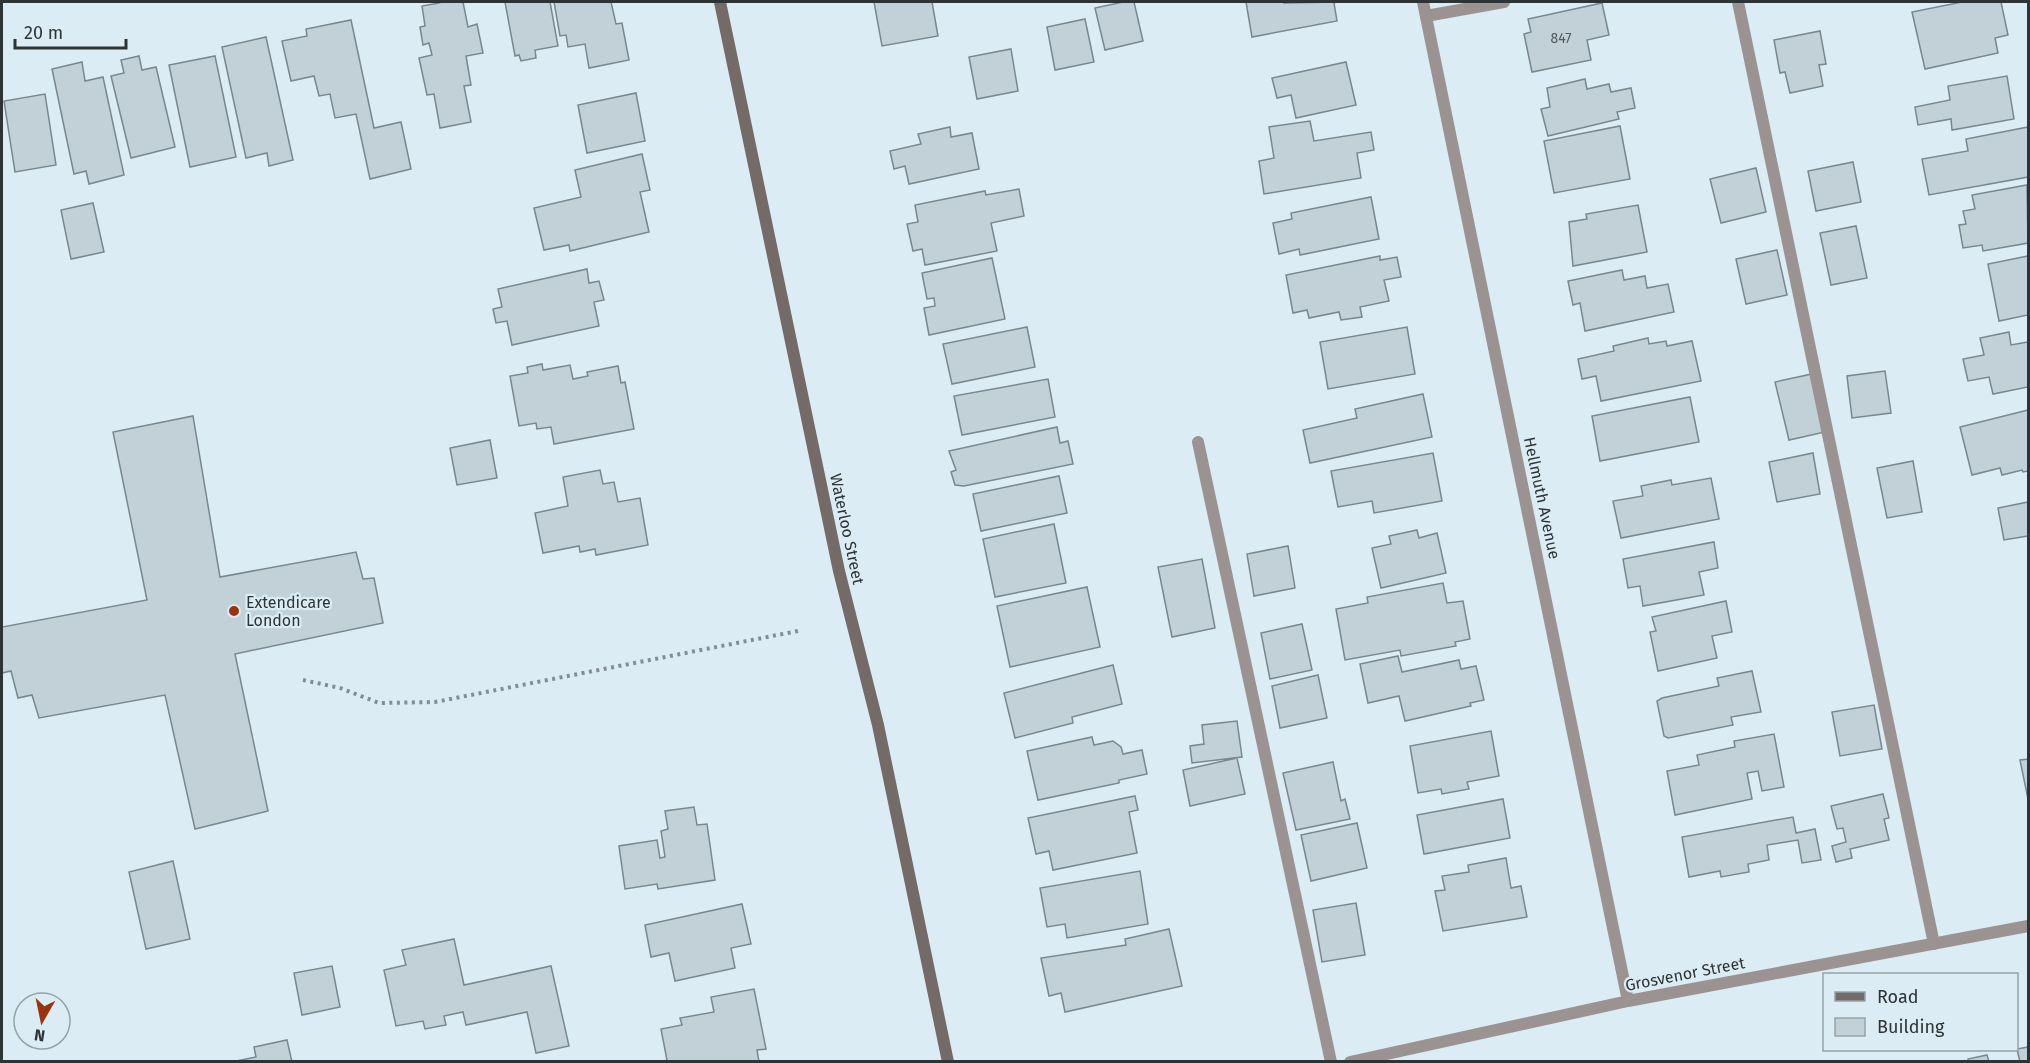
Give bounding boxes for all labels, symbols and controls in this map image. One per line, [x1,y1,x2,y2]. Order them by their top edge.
scale bar [15,12,126,50]
text: 20 m [24,22,63,44]
house number: 847 [1550,30,1572,47]
street label: Hellmuth Avenue [1520,435,1564,561]
street label: Waterloo Street [826,472,868,586]
place label: Extendicare London [246,593,331,630]
marker: Extendicare London [227,604,241,618]
street label: Grosvenor Street [1624,953,1747,995]
legend [1823,973,2018,1051]
text: Road [1877,986,1919,1008]
north arrow [12,991,72,1051]
text: Building [1877,1016,1945,1038]
text: N [33,1025,46,1046]

